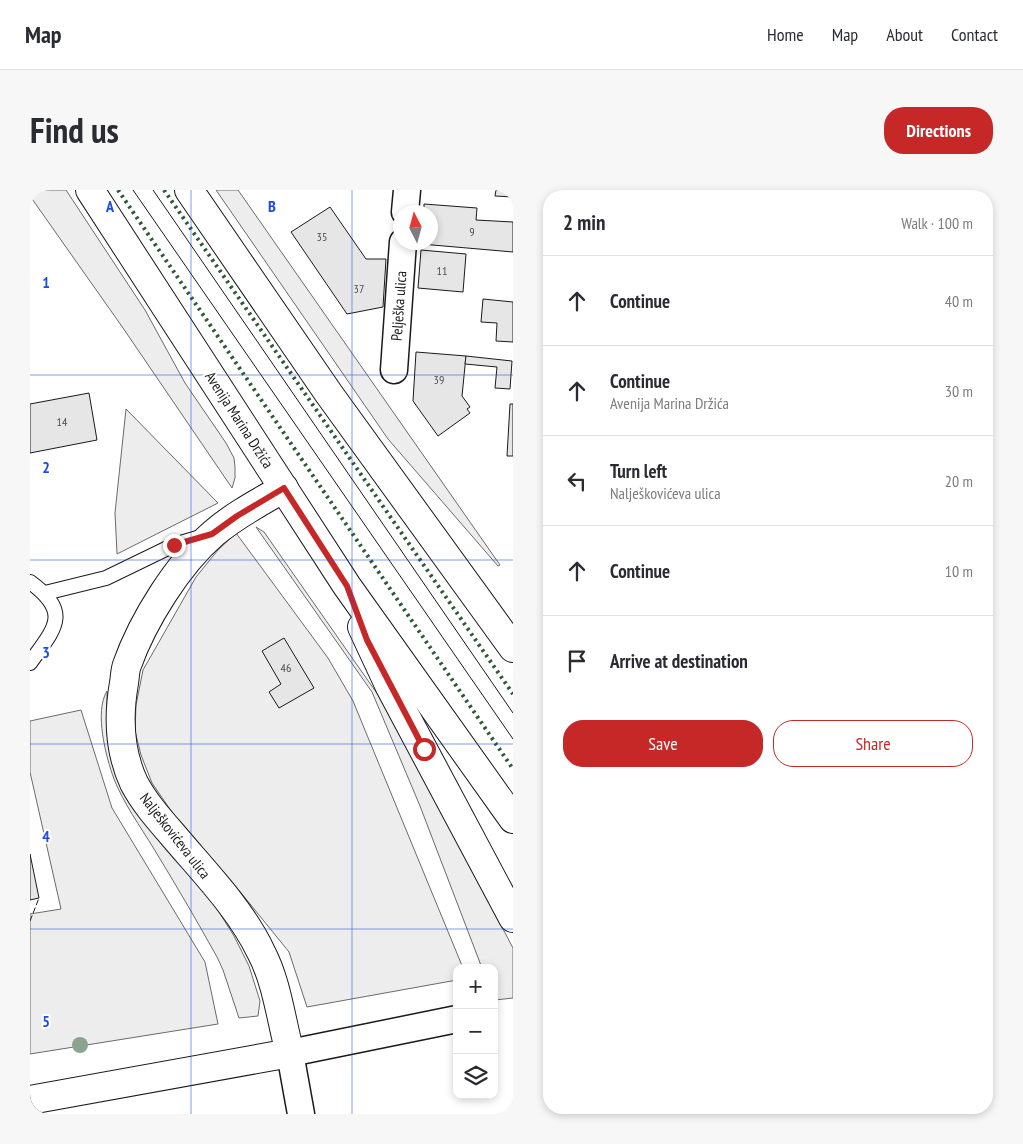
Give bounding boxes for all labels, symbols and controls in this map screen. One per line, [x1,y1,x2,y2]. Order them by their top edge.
text: Map [25,19,62,50]
text: Home [767,23,804,46]
text: Map [832,23,858,46]
text: About [886,23,923,46]
text: Contact [951,23,998,46]
text: Find us [30,107,119,153]
button: Directions [884,107,993,154]
text: A [105,196,115,216]
text: B [268,196,276,216]
north arrow [393,205,438,250]
text: 2 min [563,209,605,236]
text: Walk · 100 m [901,213,973,233]
house number: 9 [469,224,475,239]
house number: 35 [317,229,327,244]
house number: 11 [437,263,447,278]
street label: Pelješka ulica [387,270,410,342]
text: 1 [42,272,50,292]
house number: 37 [354,281,364,296]
icon: ahead [563,287,591,315]
text: Continue [610,289,670,313]
text: 40 m [945,291,973,311]
street label: Avenija Marina Držića [201,368,278,472]
text: Continue [610,369,670,393]
house number: 39 [434,372,444,387]
icon: ahead [563,377,591,405]
text: 30 m [945,381,973,401]
text: Avenija Marina Držića [610,393,729,413]
house number: 14 [57,414,68,429]
text: 2 [42,457,50,477]
text: Turn left [610,459,667,483]
icon: left [563,467,591,495]
text: 20 m [945,471,973,491]
text: Nalješkovićeva ulica [610,483,721,503]
route end [163,534,186,557]
icon: ahead [563,557,591,585]
text: Continue [610,559,670,583]
text: 10 m [945,561,973,581]
text: 3 [42,642,50,662]
icon: arrive [563,647,591,675]
text: Arrive at destination [610,649,748,673]
house number: 46 [281,660,291,675]
button: Save [563,720,763,767]
button: Share [773,720,973,767]
route start [413,738,436,761]
street label: Nalješkovićeva ulica [136,789,215,882]
text: 4 [42,826,50,846]
map controls [453,964,498,1099]
button: + [453,964,498,1009]
button: − [453,1009,498,1054]
text: 5 [42,1011,50,1031]
button: layers [453,1054,498,1099]

